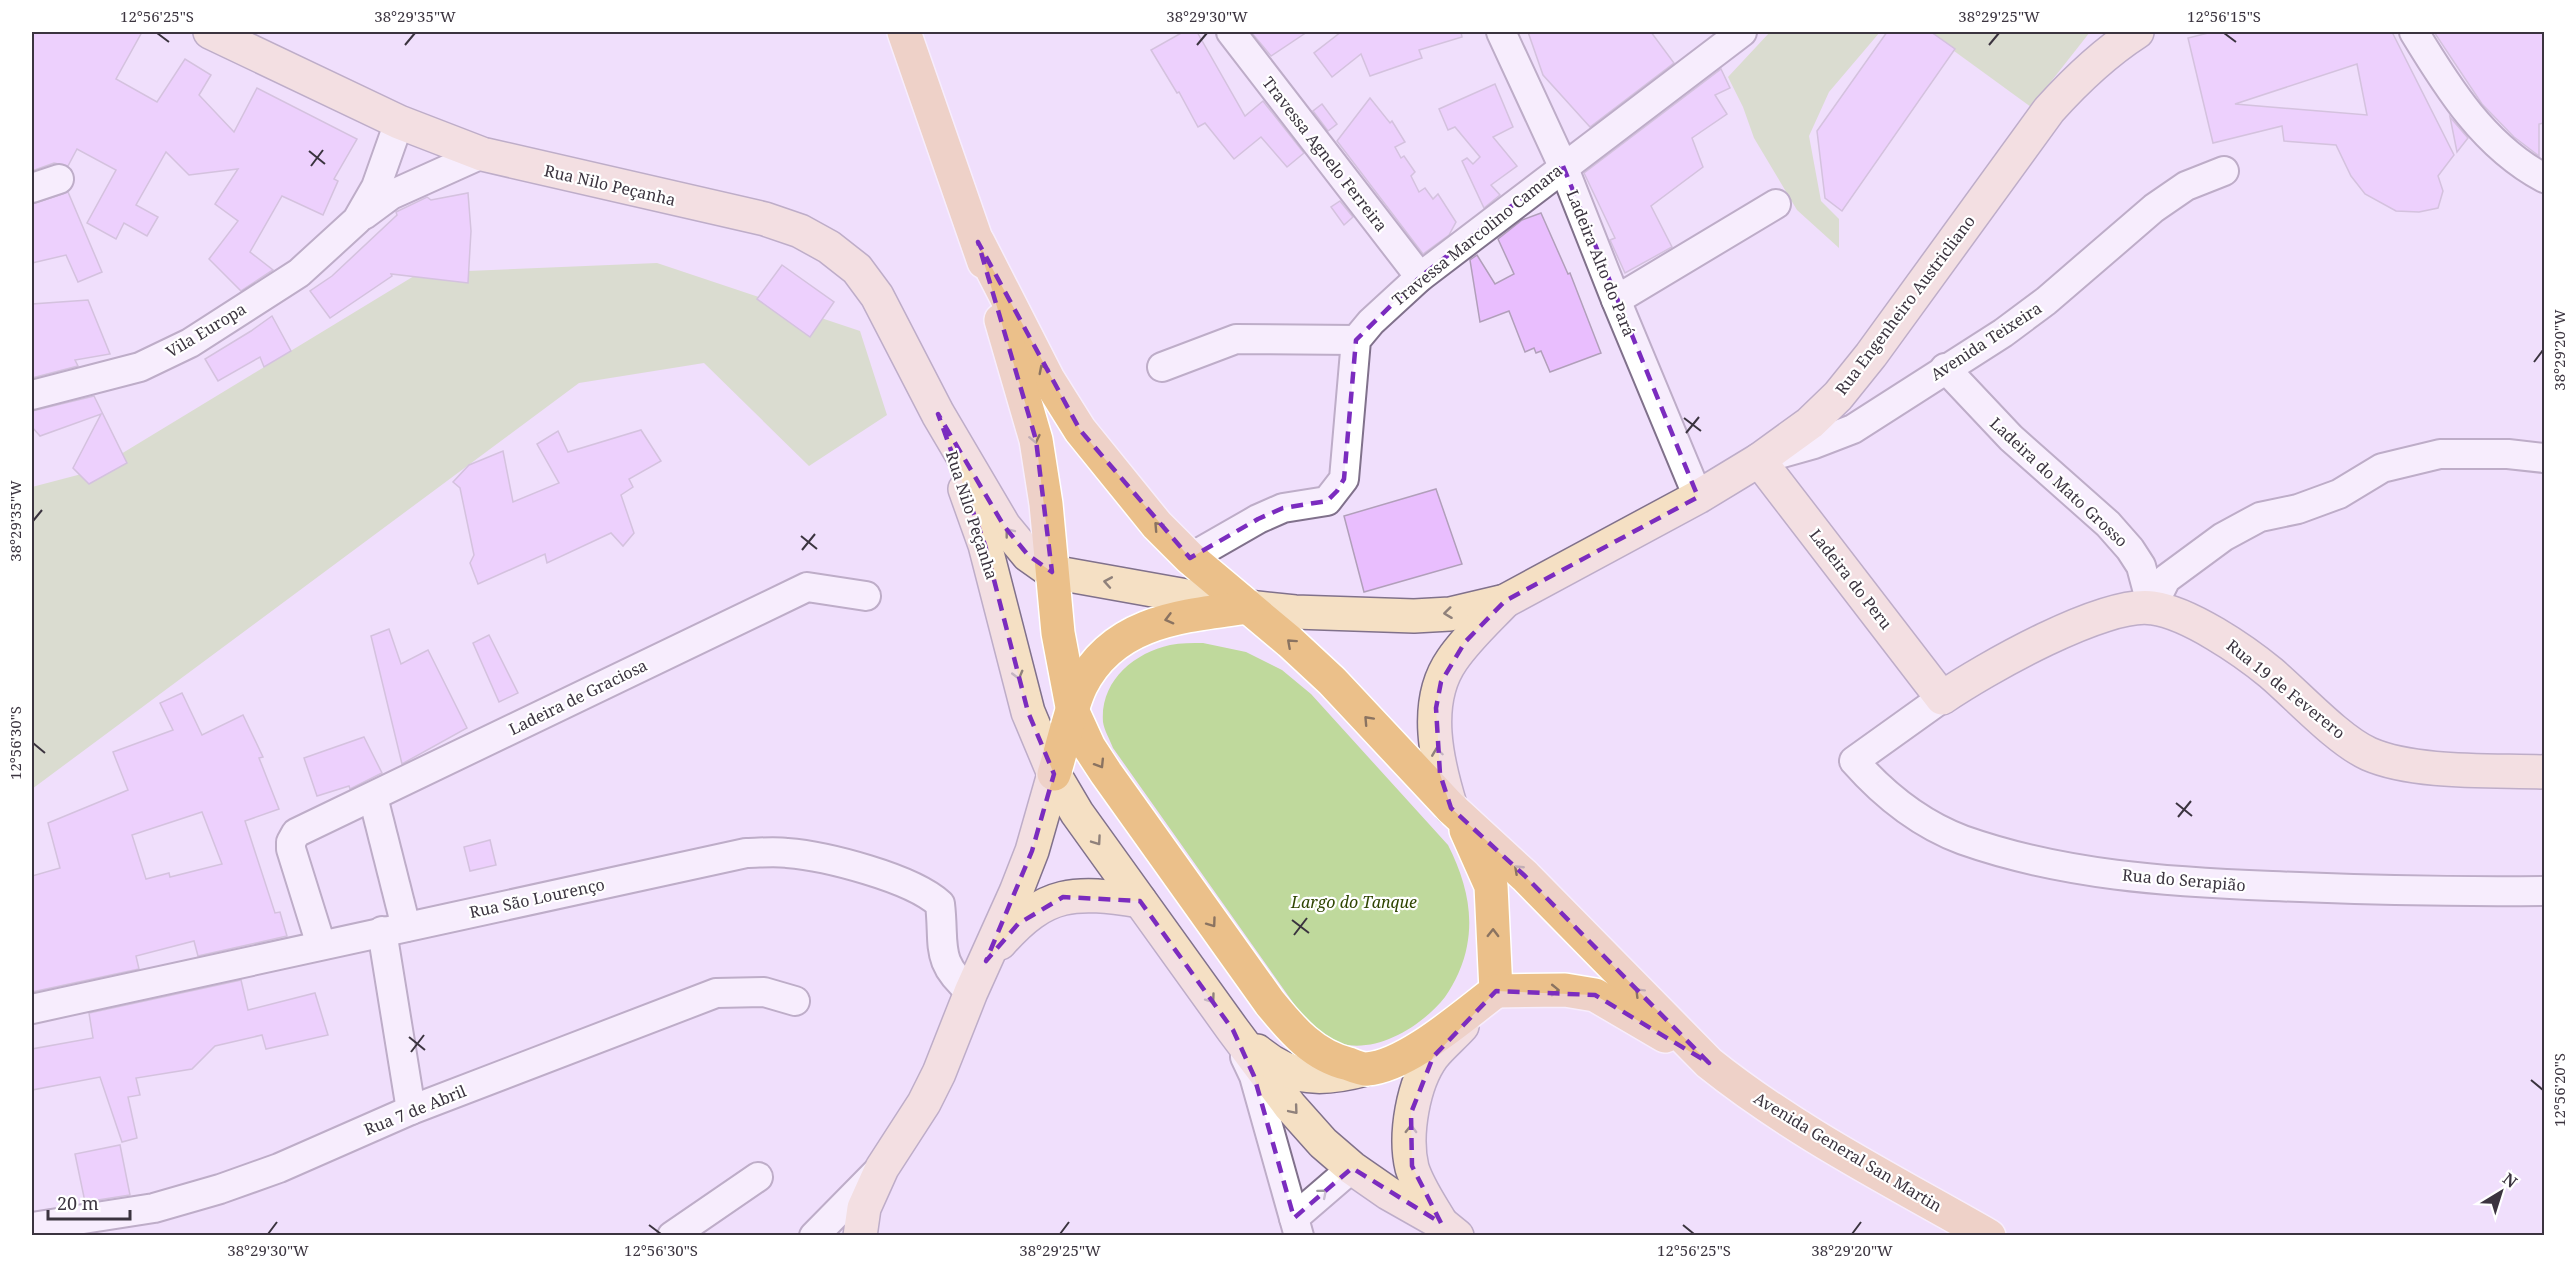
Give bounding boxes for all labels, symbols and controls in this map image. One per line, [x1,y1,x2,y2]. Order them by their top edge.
text: 12°56'25"S [120,6,194,26]
text: 38°29'35"W [374,6,456,26]
text: 38°29'30"W [1166,6,1248,26]
text: 38°29'25"W [1958,6,2040,26]
text: 12°56'15"S [2187,6,2261,26]
street label: Travessa Agnelo Ferreira [1258,72,1392,236]
street label: Rua Nilo Peçanha [542,159,678,211]
street label: Travessa Marcolino Camara [1387,159,1567,311]
street label: Ladeira Alto do Pará [1562,186,1640,340]
street label: Rua Engenheiro Austricliano [1830,211,1980,399]
street label: Vila Europa [162,297,250,363]
street label: Avenida Teixeira [1926,297,2046,385]
text: 38°29'20"W [2549,309,2569,391]
one-way arrow [1039,364,1050,375]
street label: Ladeira do Mato Grosso [1985,412,2133,552]
one-way arrow [1028,434,1041,444]
street label: Rua Nilo Peçanha [941,448,1003,582]
text: 38°29'35"W [5,480,25,562]
one-way arrow [1155,522,1166,533]
street label: Ladeira do Peru [1805,524,1897,634]
one-way arrow [1006,528,1017,539]
one-way arrow [1103,576,1113,589]
one-way arrow [1443,606,1453,619]
one-way arrow [1165,612,1175,625]
street label: Rua 19 de Feverero [2222,634,2350,744]
one-way arrow [1287,639,1298,650]
street label: Ladeira de Graciosa [505,654,651,740]
one-way arrow [1011,669,1023,679]
text: 12°56'30"S [5,706,25,780]
one-way arrow [1364,716,1375,726]
one-way arrow [1432,747,1444,756]
one-way arrow [1092,757,1103,768]
one-way arrow [1090,834,1101,845]
street label: Rua do Serapião [2121,864,2247,896]
one-way arrow [1514,865,1525,876]
street label: Rua São Lourenço [467,873,607,923]
park label: Largo do Tanque [1290,891,1417,913]
one-way arrow [1205,916,1216,927]
one-way arrow [1487,928,1499,937]
one-way arrow [1550,984,1559,996]
one-way arrow [1635,988,1646,998]
one-way arrow [1204,993,1215,1004]
text: 12°56'20"S [2549,1053,2569,1127]
street label: Rua 7 de Abril [361,1080,469,1140]
street label: Avenida General San Martin [1750,1087,1946,1217]
one-way arrow [1287,1103,1298,1114]
one-way arrow [1405,1125,1417,1134]
north arrow [2471,1162,2531,1222]
text: N [2498,1168,2522,1193]
scale bar [48,1183,130,1221]
one-way arrow [1316,1190,1327,1201]
text: 20 m [57,1191,99,1215]
text: 38°29'30"W [227,1240,309,1260]
text: 12°56'30"S [624,1240,698,1260]
text: 38°29'25"W [1019,1240,1101,1260]
text: 12°56'25"S [1657,1240,1731,1260]
text: 38°29'20"W [1811,1240,1893,1260]

